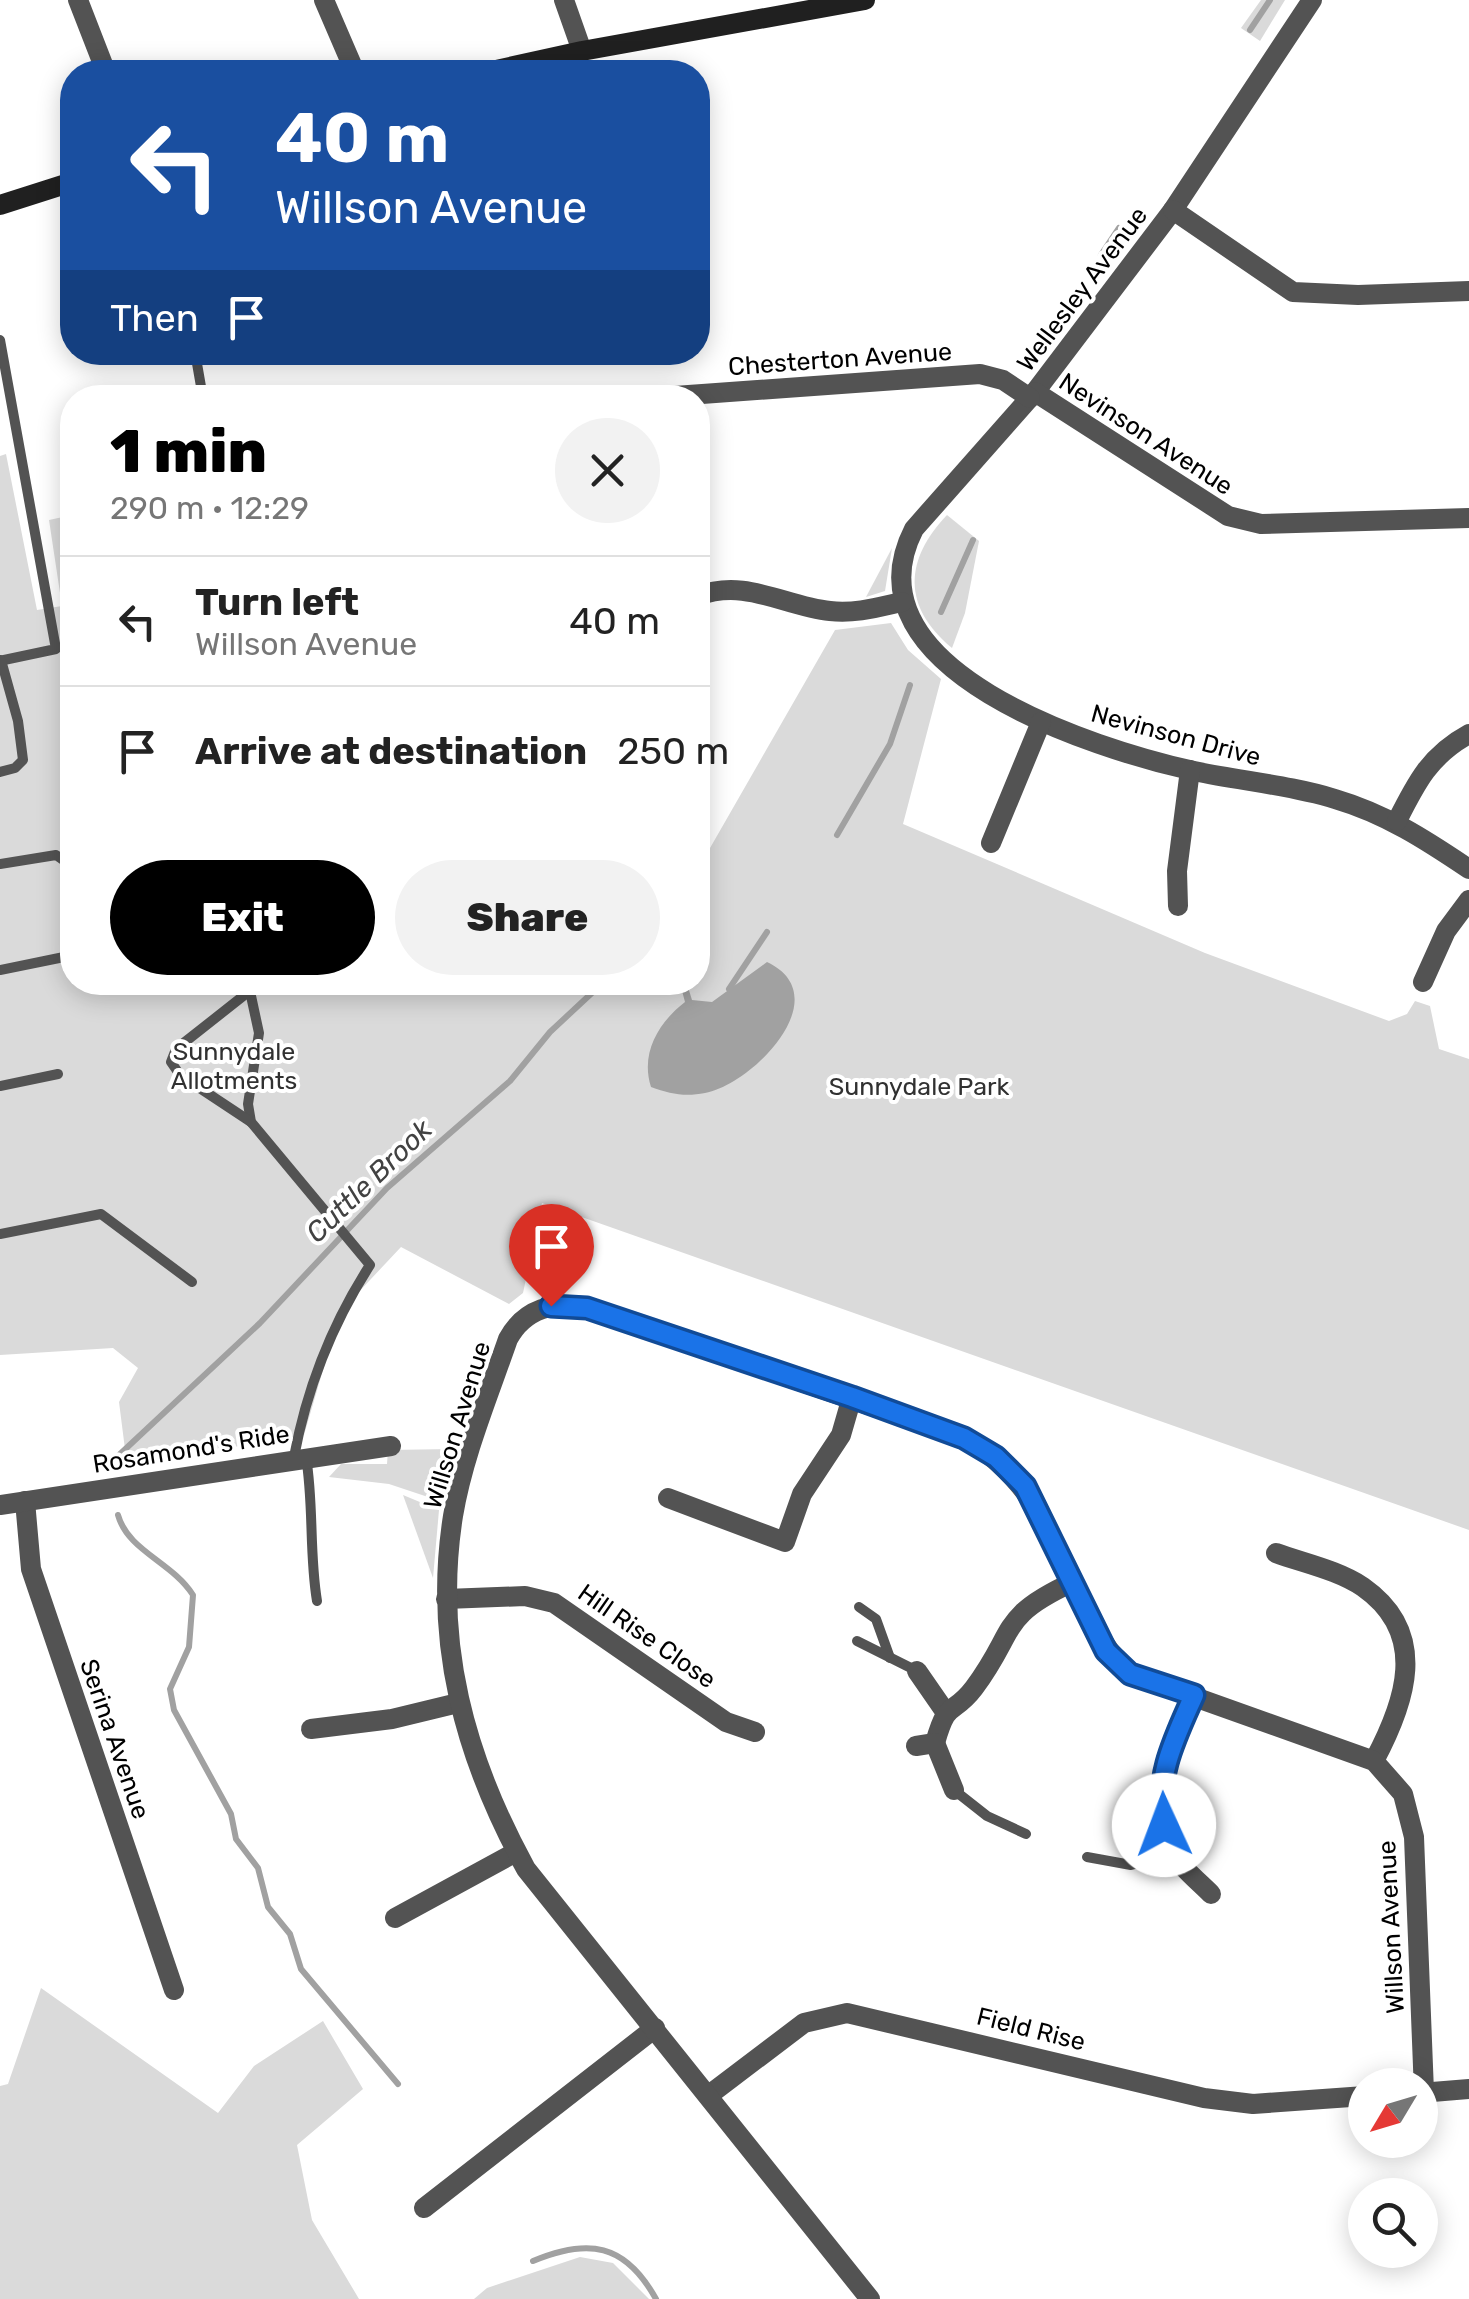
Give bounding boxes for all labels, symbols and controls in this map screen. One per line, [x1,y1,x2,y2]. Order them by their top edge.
text: 40 m [275,97,449,180]
icon: left [110,100,240,230]
text: Willson Avenue [275,181,587,234]
street label: Wellesley Avenue [1011,201,1153,377]
icon: arrive [219,290,274,345]
text: Then [110,295,199,341]
street label: Chesterton Avenue [727,337,953,381]
street label: Nevinson Avenue [1054,367,1238,501]
text: 1 min [110,416,267,487]
button: close [555,418,660,523]
text: 290 m · 12:29 [110,489,309,527]
text: Turn left [195,579,359,625]
icon: left [110,594,165,649]
text: 40 m [569,598,660,644]
text: Willson Avenue [195,625,417,663]
street label: Nevinson Drive [1088,698,1264,772]
icon: arrive [110,724,165,779]
text: Arrive at destination [195,728,587,774]
text: 250 m [617,728,729,774]
button: Exit [110,860,375,975]
button: Share [395,860,660,975]
park label: Sunnydale Allotments [171,1037,297,1095]
park label: Sunnydale Park [829,1072,1009,1101]
water label: Cuttle Brook [299,1112,439,1249]
pin [509,1204,594,1307]
icon: arrive [524,1219,579,1274]
street label: Willson Avenue [418,1338,496,1512]
street label: Rosamond's Ride [91,1419,291,1479]
street label: Hill Rise Close [573,1578,721,1694]
street label: Serina Avenue [74,1655,156,1823]
position arrow [1112,1773,1216,1877]
street label: Willson Avenue [1372,1840,1410,2014]
street label: Field Rise [974,2002,1088,2056]
north arrow [1348,2068,1438,2158]
map controls [1348,2068,1438,2268]
button: search [1348,2178,1438,2268]

